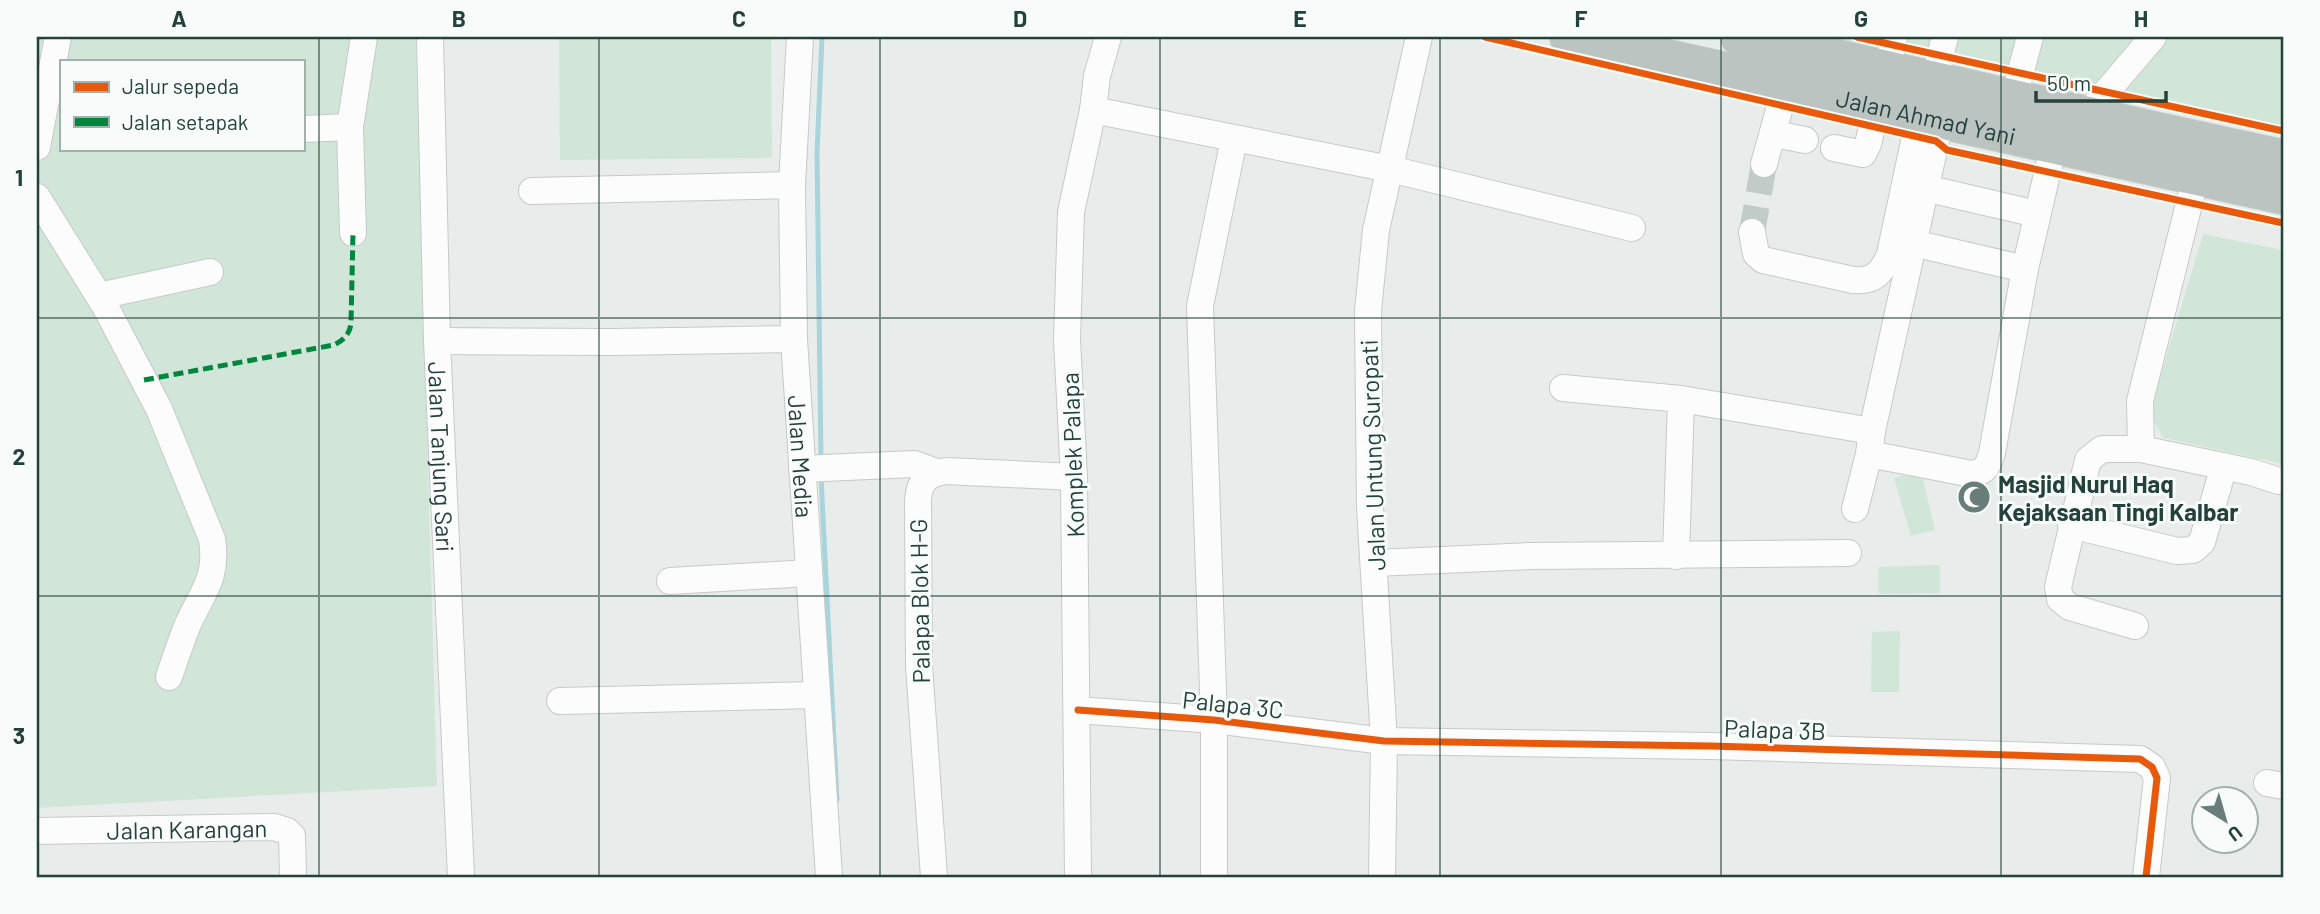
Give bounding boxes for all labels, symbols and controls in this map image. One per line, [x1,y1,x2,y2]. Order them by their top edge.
text: A [171,4,187,32]
text: B [452,4,466,32]
text: C [732,4,746,32]
text: D [1013,4,1027,32]
text: E [1293,4,1307,32]
text: F [1575,4,1588,32]
text: G [1854,4,1868,32]
text: H [2134,4,2148,32]
legend [60,60,304,150]
scale bar [2036,60,2166,104]
text: 50 m [2047,70,2091,95]
text: Jalur sepeda [122,73,239,98]
street label: Jalan Ahmad Yani [1834,82,2019,150]
text: Jalan setapak [122,109,248,134]
text: 1 [15,163,23,191]
street label: Jalan Untung Suropati [1353,339,1391,571]
street label: Jalan Tanjung Sari [423,361,461,553]
street label: Komplek Palapa [1055,372,1089,538]
street label: Jalan Media [783,394,820,519]
text: 2 [13,442,25,470]
place label: Masjid Nurul Haq Kejaksaan Tingi Kalbar [1998,469,2238,526]
mosque icon: Masjid Nurul Haq Kejaksaan Tingi Kalbar [1955,478,1993,516]
street label: Palapa Blok H-G [903,518,935,684]
street label: Palapa 3C [1181,684,1285,724]
street label: Palapa 3B [1724,713,1826,745]
text: 3 [13,721,25,749]
north arrow [2190,785,2260,855]
street label: Jalan Karangan [106,813,267,844]
text: U [2224,821,2247,847]

